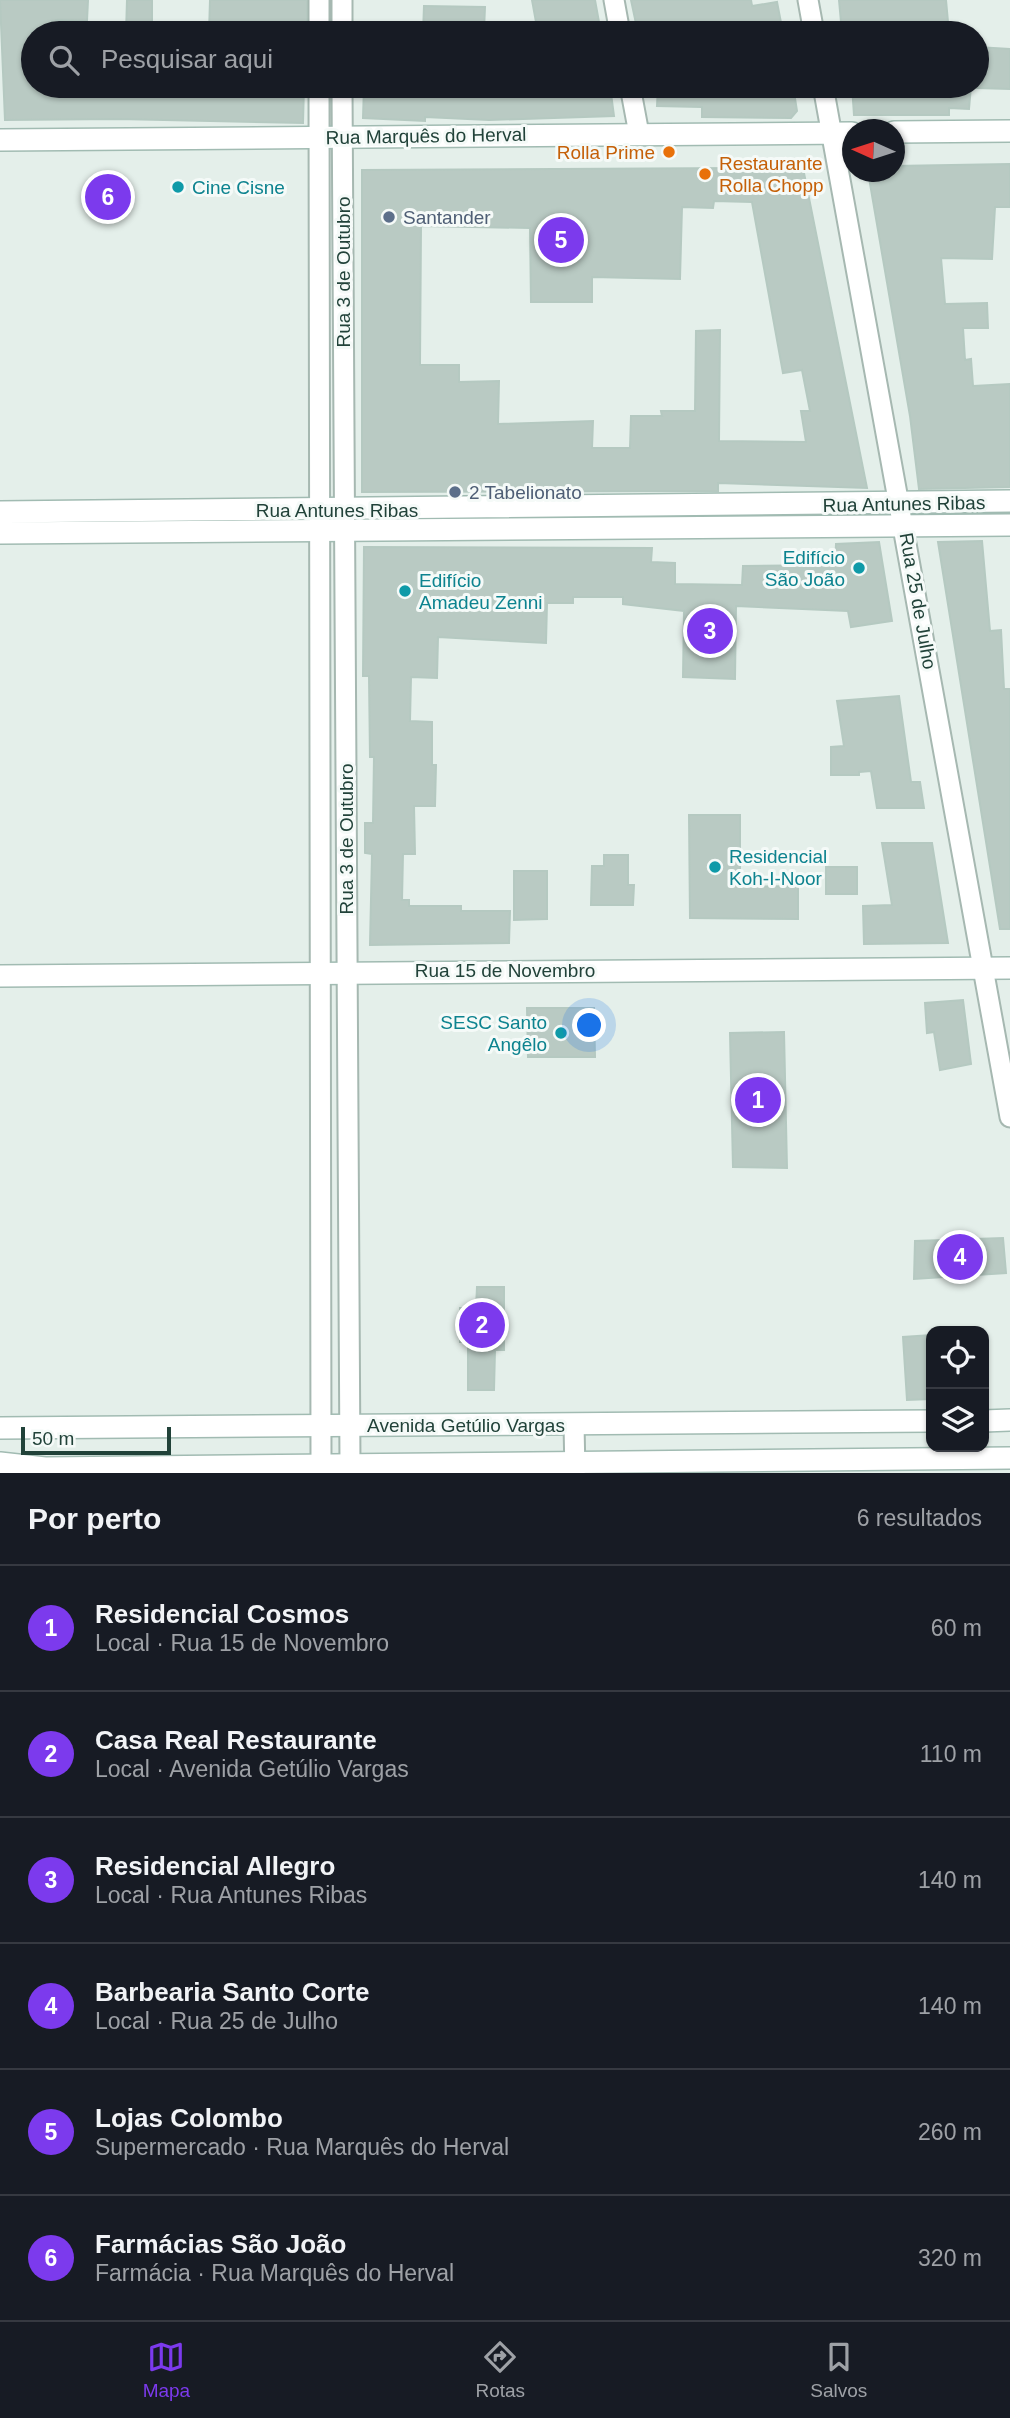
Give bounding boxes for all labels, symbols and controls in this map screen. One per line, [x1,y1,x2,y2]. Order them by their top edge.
search box [21,21,989,98]
icon: search [45,41,83,79]
text: Pesquisar aqui [101,44,273,74]
north arrow [842,119,905,182]
street label: Rua Marquês do Herval [326,124,526,148]
place label: Rolla Prime [557,142,655,163]
marker: Rolla Prime [661,144,677,160]
place label: Restaurante Rolla Chopp [719,153,824,196]
marker: Restaurante Rolla Chopp [697,166,713,182]
pin: 6 [85,171,131,223]
place label: Cine Cisne [192,177,285,198]
marker: Cine Cisne [170,179,186,195]
street label: Rua 3 de Outubro [333,196,354,348]
place label: Santander [403,207,491,228]
marker: Santander [381,209,397,225]
pin: 5 [538,214,584,266]
place label: 2 Tabelionato [469,482,582,503]
marker: 2 Tabelionato [447,484,463,500]
street label: Rua Antunes Ribas [822,492,986,516]
street label: Rua Antunes Ribas [256,500,418,521]
street label: Rua 25 de Julho [896,531,940,671]
place label: Edifício São João [765,547,845,590]
marker: Edifício São João [851,560,867,576]
place label: Edifício Amadeu Zenni [419,570,543,613]
marker: Edifício Amadeu Zenni [397,583,413,599]
pin: 3 [687,605,733,657]
street label: Rua 3 de Outubro [336,763,357,915]
place label: Residencial Koh-I-Noor [729,846,827,889]
marker: Residencial Koh-I-Noor [707,859,723,875]
street label: Rua 15 de Novembro [415,960,595,981]
your location [572,1008,606,1042]
place label: SESC Santo Angêlo [440,1012,547,1055]
marker: SESC Santo Angêlo [553,1025,569,1041]
pin: 1 [735,1074,781,1126]
pin: 4 [937,1231,983,1283]
pin: 2 [459,1299,505,1351]
map controls [926,1326,989,1452]
button: locate [926,1326,989,1389]
button: layers [926,1389,989,1452]
street label: Avenida Getúlio Vargas [367,1415,565,1436]
scale bar [21,1424,172,1456]
text: 50 m [32,1428,74,1449]
text: Por perto [28,1502,161,1535]
text: 6 resultados [857,1505,982,1531]
text: Residencial Cosmos [95,1599,349,1629]
text: 1 [45,1615,57,1641]
text: 60 m [931,1615,982,1641]
text: Local · Rua 15 de Novembro [95,1630,389,1656]
text: Casa Real Restaurante [95,1725,377,1755]
text: 2 [45,1741,57,1767]
text: 110 m [920,1741,982,1767]
text: Local · Avenida Getúlio Vargas [95,1756,409,1782]
text: Residencial Allegro [95,1851,335,1881]
text: 3 [45,1867,57,1893]
text: 140 m [918,1867,982,1893]
text: Local · Rua Antunes Ribas [95,1882,367,1908]
text: Barbearia Santo Corte [95,1977,370,2007]
text: 4 [45,1993,57,2019]
text: 140 m [918,1993,982,2019]
text: Local · Rua 25 de Julho [95,2008,338,2034]
text: Lojas Colombo [95,2103,283,2133]
text: 5 [45,2119,57,2145]
text: 260 m [918,2119,982,2145]
text: Supermercado · Rua Marquês do Herval [95,2134,509,2160]
text: Farmácias São João [95,2229,346,2259]
text: 6 [45,2245,57,2271]
text: 320 m [918,2245,982,2271]
text: Farmácia · Rua Marquês do Herval [95,2260,454,2286]
tab: Mapa [143,2338,190,2402]
tab: Rotas [475,2338,525,2402]
tab: Salvos [810,2338,867,2402]

